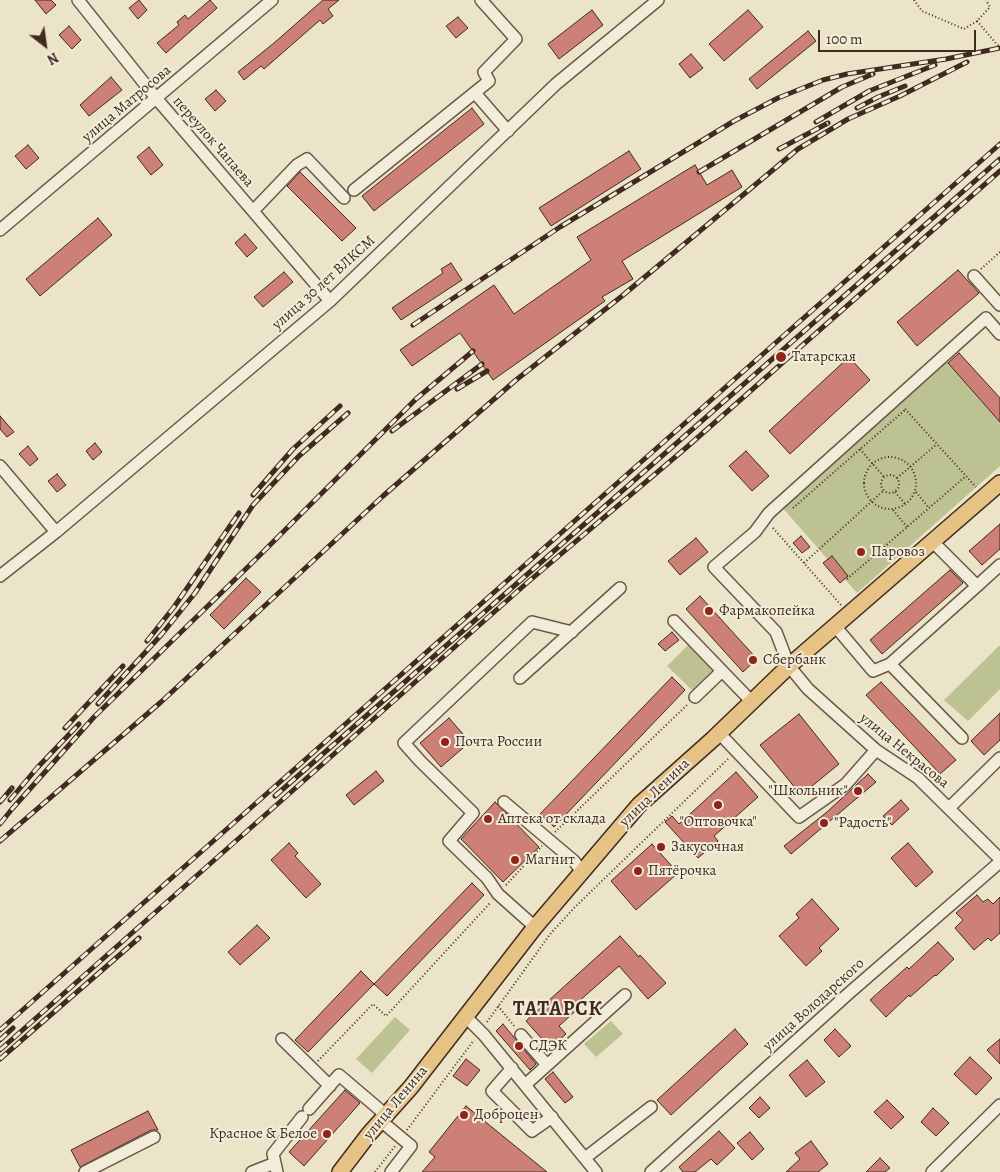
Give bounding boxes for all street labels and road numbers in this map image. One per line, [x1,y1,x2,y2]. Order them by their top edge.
street label: улица Матросова [79,62,175,146]
street label: переулок Чапаева [169,93,257,191]
street label: улица 30 лет ВЛКСМ [269,232,379,334]
street label: улица Некрасова [856,710,952,792]
street label: улица Ленина [616,755,694,831]
street label: улица Володарского [760,955,868,1055]
street label: улица Ленина [360,1062,432,1144]

